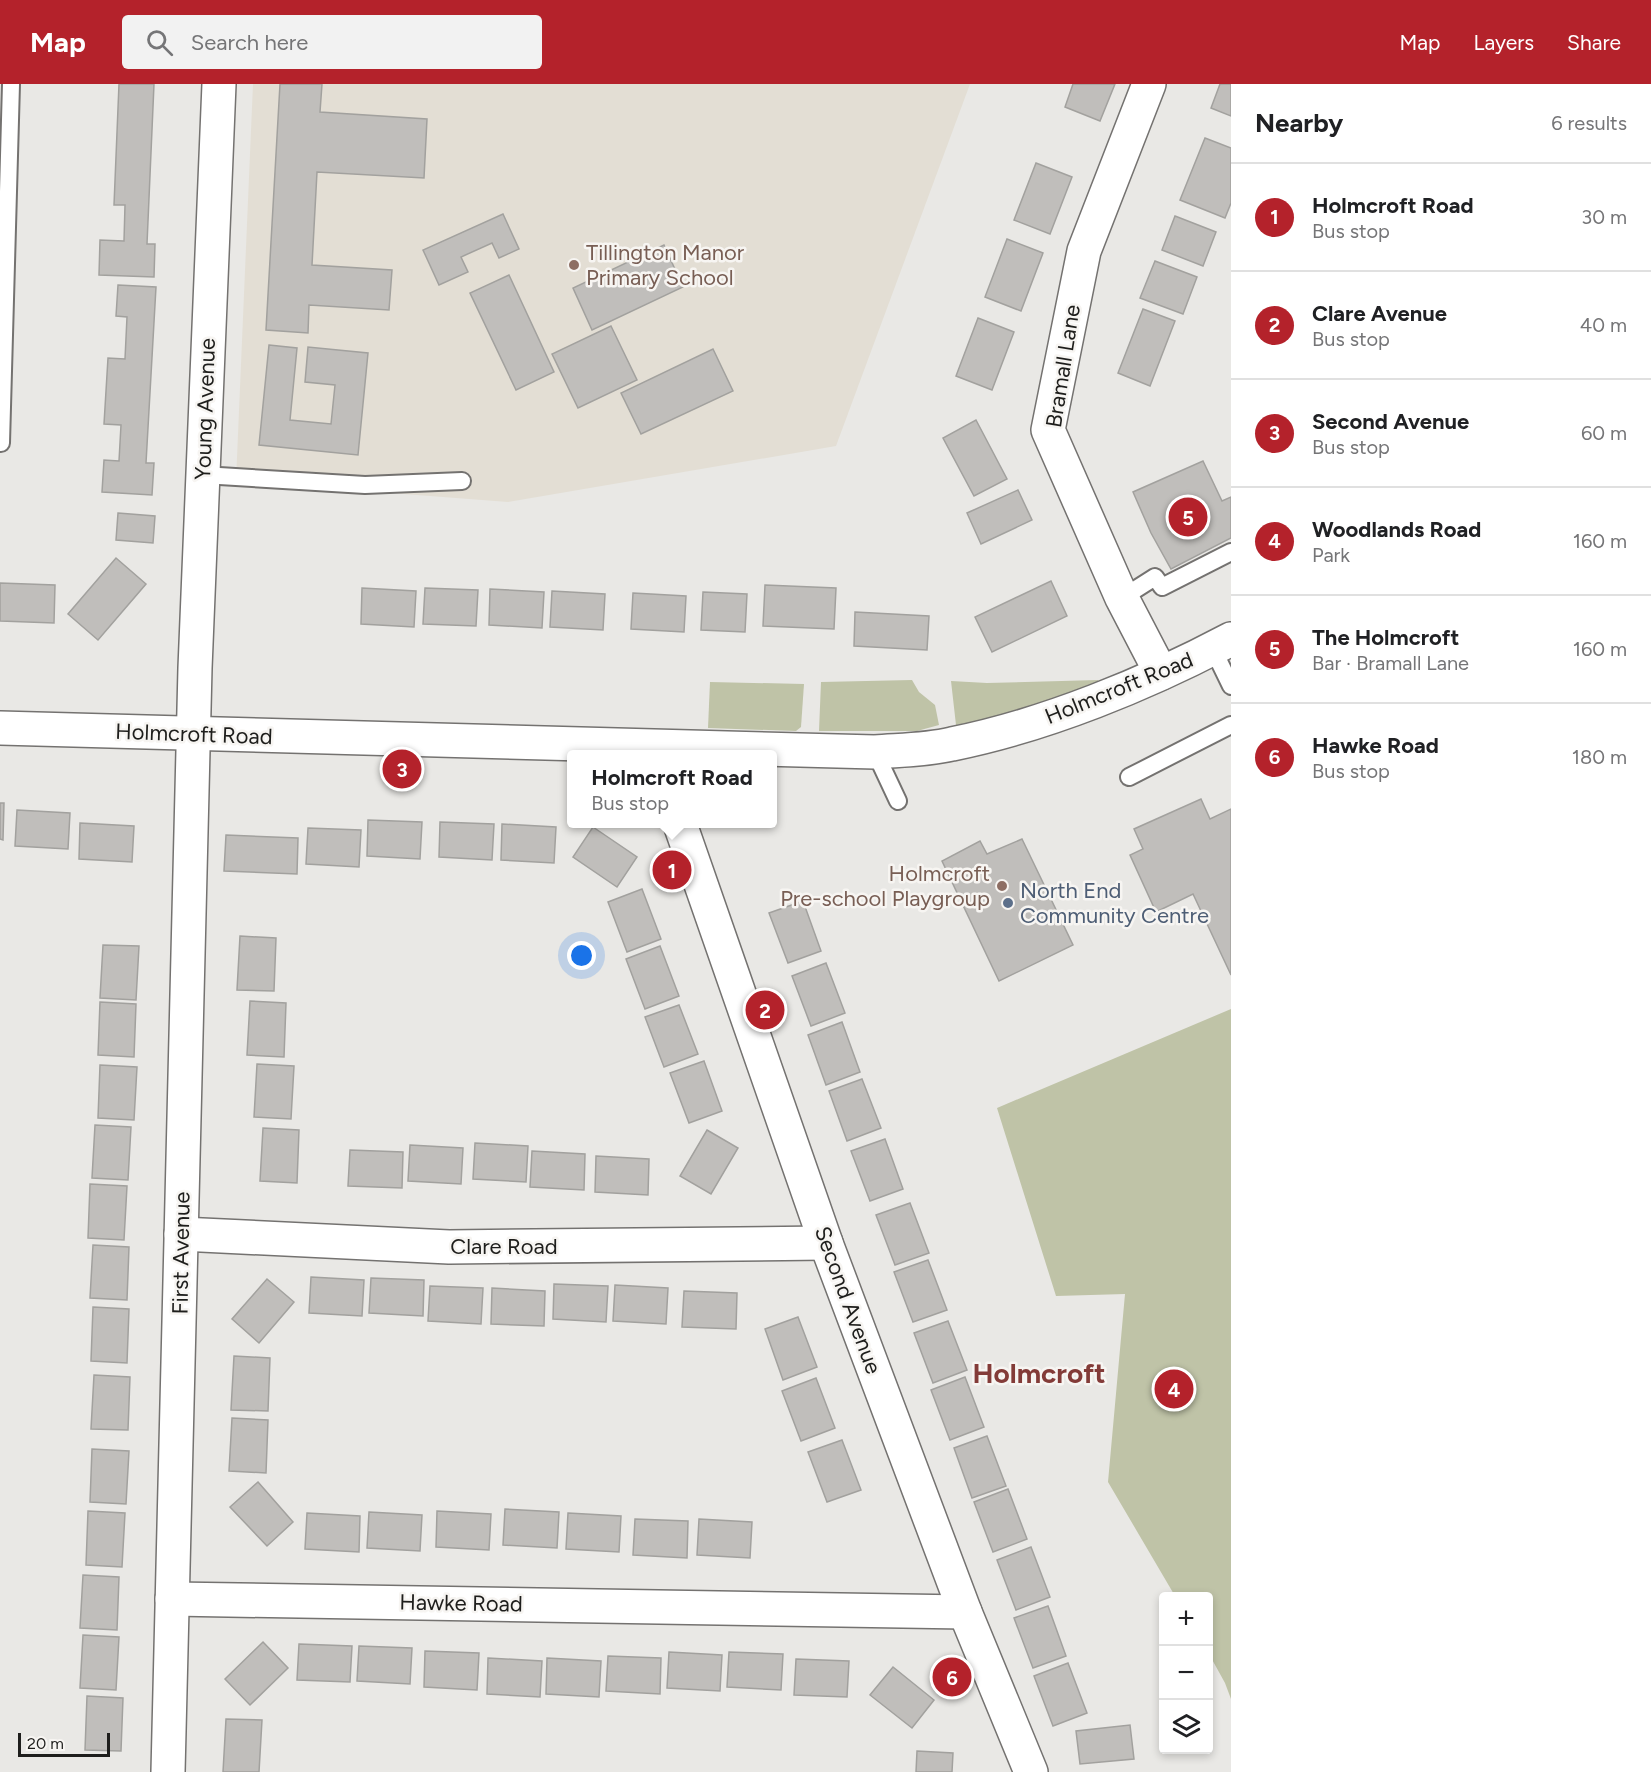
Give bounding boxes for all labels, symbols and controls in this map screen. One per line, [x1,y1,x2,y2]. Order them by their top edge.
search box [122,15,542,69]
text: Map [30,25,86,59]
icon: search [143,26,176,59]
text: Search here [191,29,308,56]
text: Map [1400,30,1440,55]
text: Layers [1473,30,1534,55]
text: Share [1567,30,1621,55]
text: Nearby [1255,107,1343,139]
text: 6 results [1551,111,1627,135]
text: Holmcroft Road [1312,192,1474,219]
text: 1 [1270,205,1279,229]
text: 30 m [1581,205,1627,229]
text: Bus stop [1312,219,1390,243]
place label: Tillington Manor Primary School [586,239,745,291]
marker: Tillington Manor Primary School [567,258,581,272]
text: Clare Avenue [1312,300,1447,327]
street label: Bramall Lane [1040,303,1086,429]
text: 2 [1269,313,1280,337]
text: 40 m [1580,313,1627,337]
text: Bus stop [1312,327,1390,351]
street label: Young Avenue [189,338,221,480]
text: Second Avenue [1312,408,1469,435]
text: 3 [1269,421,1280,445]
text: 60 m [1581,421,1627,445]
text: Bus stop [1312,435,1390,459]
pin: 5 [1168,494,1208,540]
text: Woodlands Road [1312,516,1481,543]
text: 4 [1268,529,1281,553]
text: 160 m [1573,529,1627,553]
text: Park [1312,543,1350,567]
text: The Holmcroft [1312,624,1459,651]
text: 5 [1269,637,1280,661]
text: 160 m [1573,637,1627,661]
street label: Holmcroft Road [1041,646,1197,730]
text: Bar · Bramall Lane [1312,651,1469,675]
street label: Holmcroft Road [115,718,273,750]
text: Hawke Road [1312,732,1439,759]
text: 6 [1269,745,1280,769]
text: 180 m [1572,745,1627,769]
pin: 3 [382,746,422,792]
popup [567,750,777,828]
text: Bus stop [1312,759,1390,783]
text: Holmcroft Road [591,764,753,791]
text: Bus stop [591,791,669,815]
pin: 1 [652,848,692,892]
place label: Holmcroft Pre-school Playgroup [780,860,990,912]
place label: North End Community Centre [1020,877,1209,929]
marker: Holmcroft Pre-school Playgroup [995,879,1009,893]
marker: North End Community Centre [1001,896,1015,910]
your location [567,941,596,970]
pin: 2 [746,988,784,1032]
street label: First Avenue [166,1191,196,1315]
street label: Second Avenue [809,1222,887,1378]
street label: Clare Road [450,1233,558,1260]
district label: Holmcroft [972,1356,1106,1390]
pin: 4 [1154,1366,1194,1412]
street label: Hawke Road [399,1588,523,1618]
map controls [1159,1592,1213,1754]
button: + [1159,1592,1213,1646]
button: − [1159,1646,1213,1700]
pin: 6 [932,1654,972,1700]
button: layers [1159,1700,1213,1754]
scale bar [18,1730,110,1758]
text: 20 m [27,1734,64,1753]

